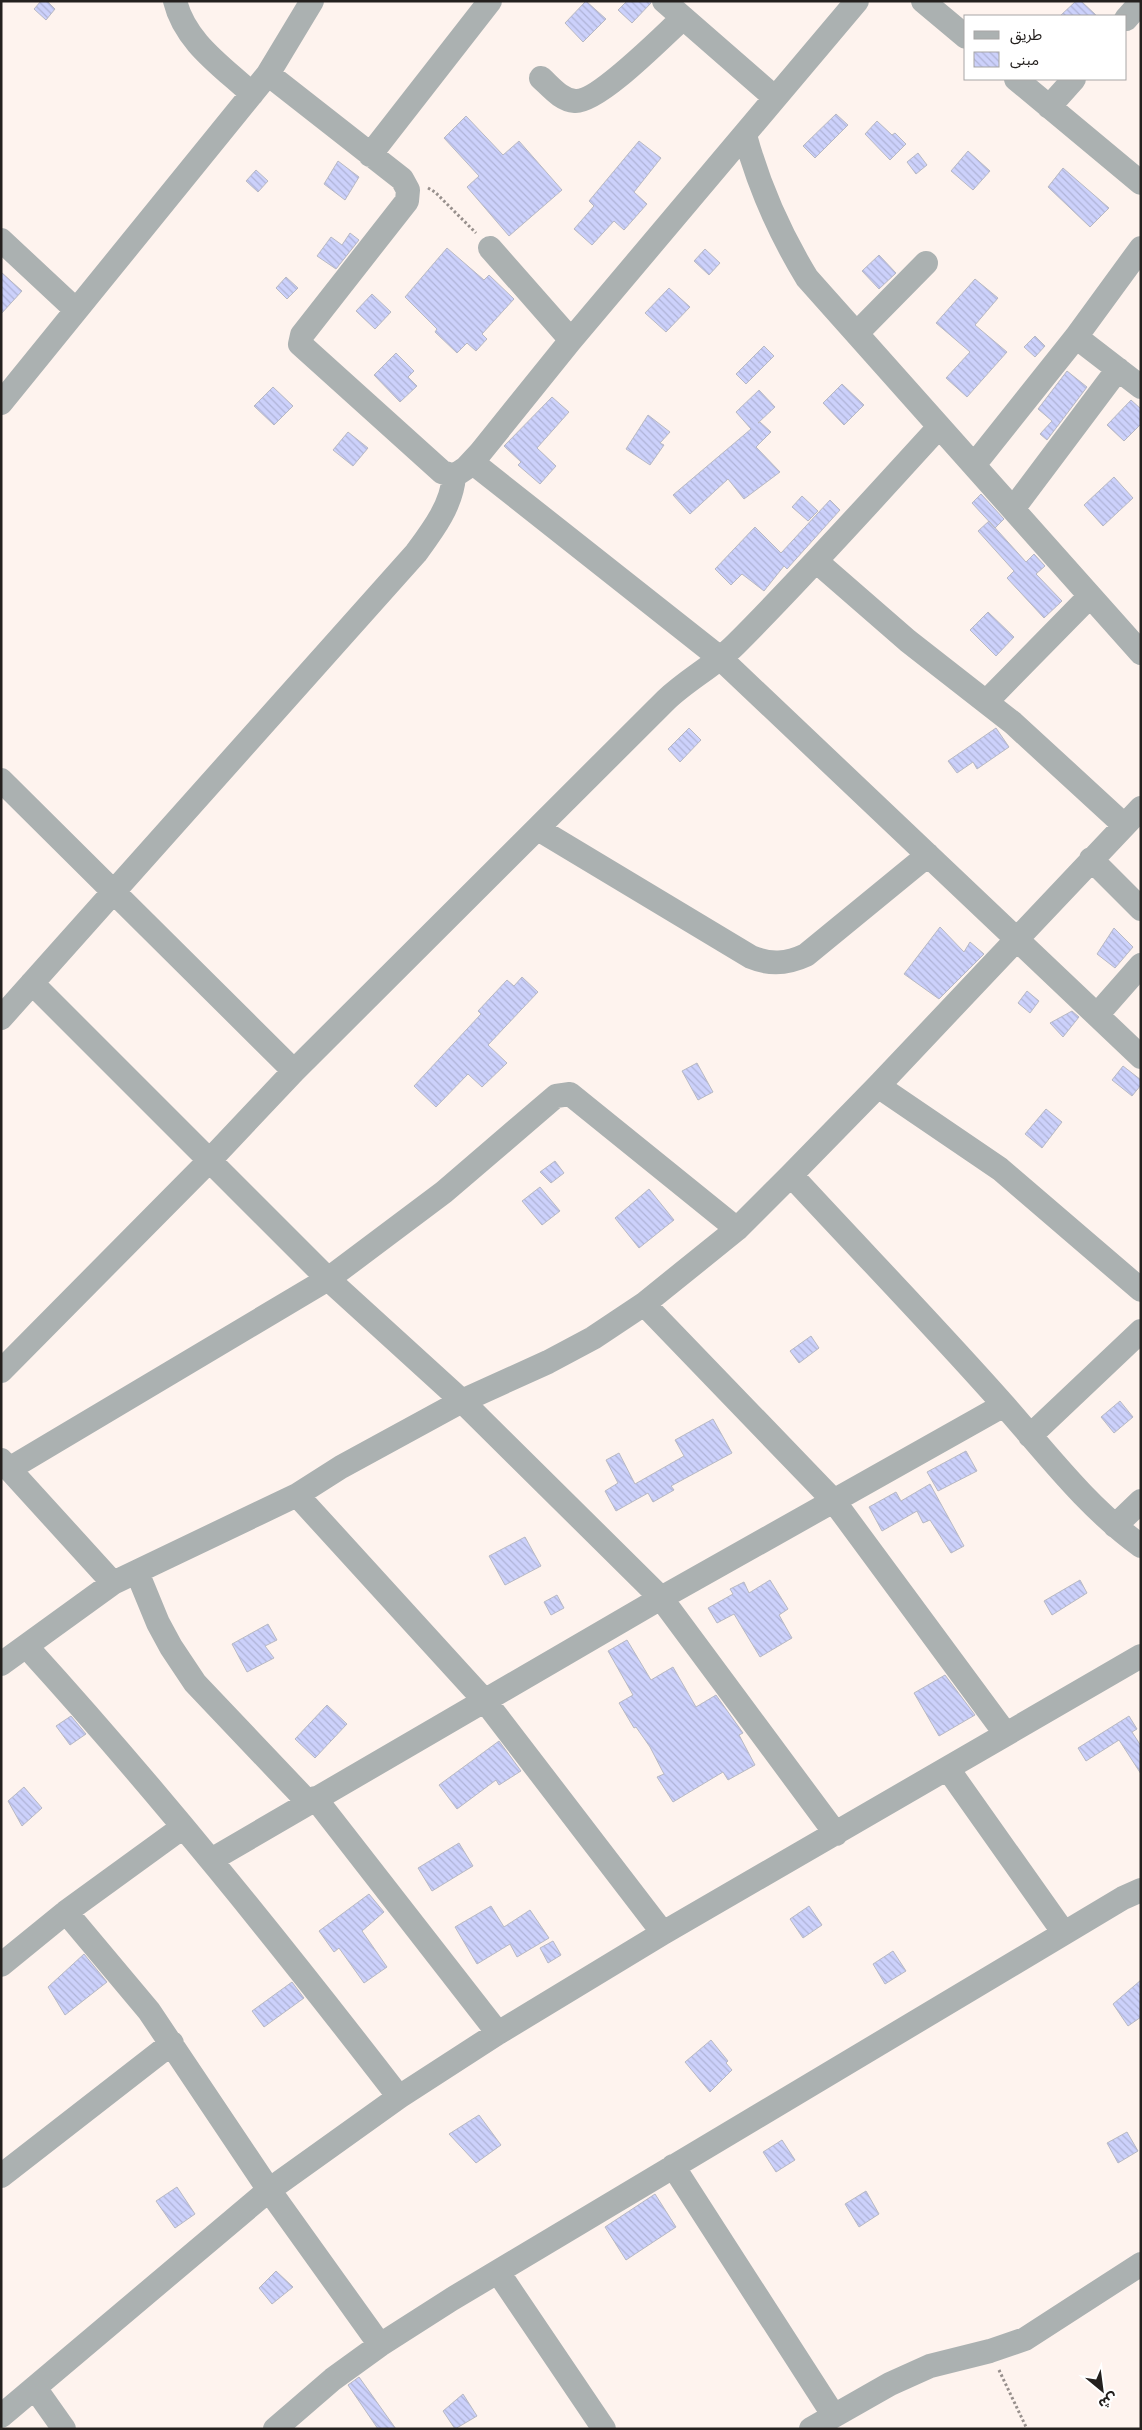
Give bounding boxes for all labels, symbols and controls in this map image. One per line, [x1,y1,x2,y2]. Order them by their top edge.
legend [964,15,1127,80]
text: طريق [1010,25,1042,45]
text: مبنى [1010,50,1039,69]
north arrow [1077,2365,1127,2415]
text: ش [1096,2390,1121,2414]

